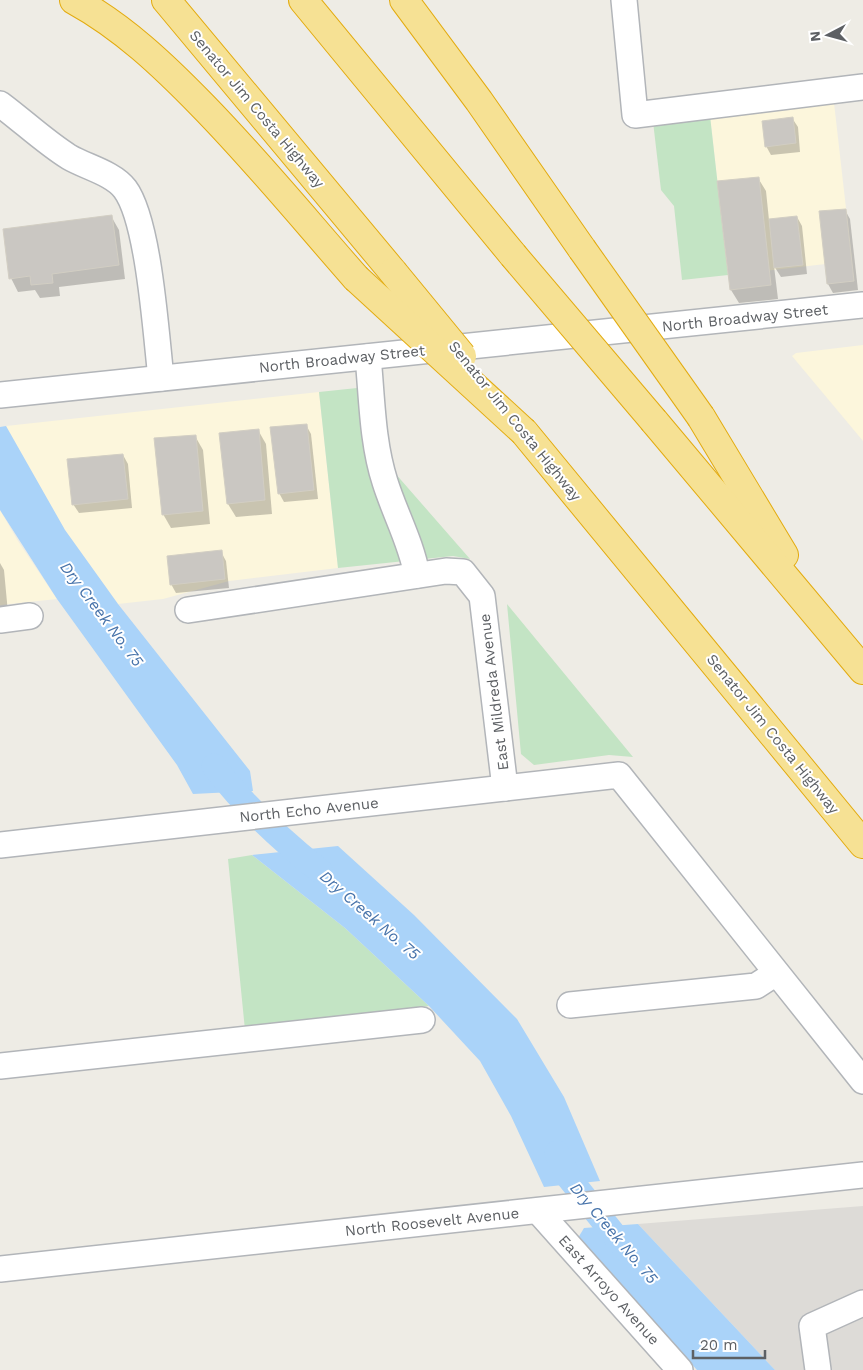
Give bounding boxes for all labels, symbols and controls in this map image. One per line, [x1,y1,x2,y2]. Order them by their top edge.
north arrow [803,10,853,60]
street label: Senator Jim Costa Highway [186,26,328,192]
text: N [807,30,824,42]
street label: North Broadway Street [661,300,830,336]
street label: Senator Jim Costa Highway [445,337,585,505]
street label: North Broadway Street [258,341,427,377]
water label: Dry Creek No. 75 [56,558,148,670]
street label: East Mildreda Avenue [475,613,513,771]
street label: Senator Jim Costa Highway [703,650,843,818]
street label: North Echo Avenue [239,794,379,826]
water label: Dry Creek No. 75 [316,866,424,964]
water label: Dry Creek No. 75 [566,1179,662,1287]
street label: North Roosevelt Avenue [344,1204,520,1240]
street label: East Arroyo Avenue [555,1231,663,1349]
scale bar [693,1328,766,1360]
text: 20 m [700,1336,738,1354]

